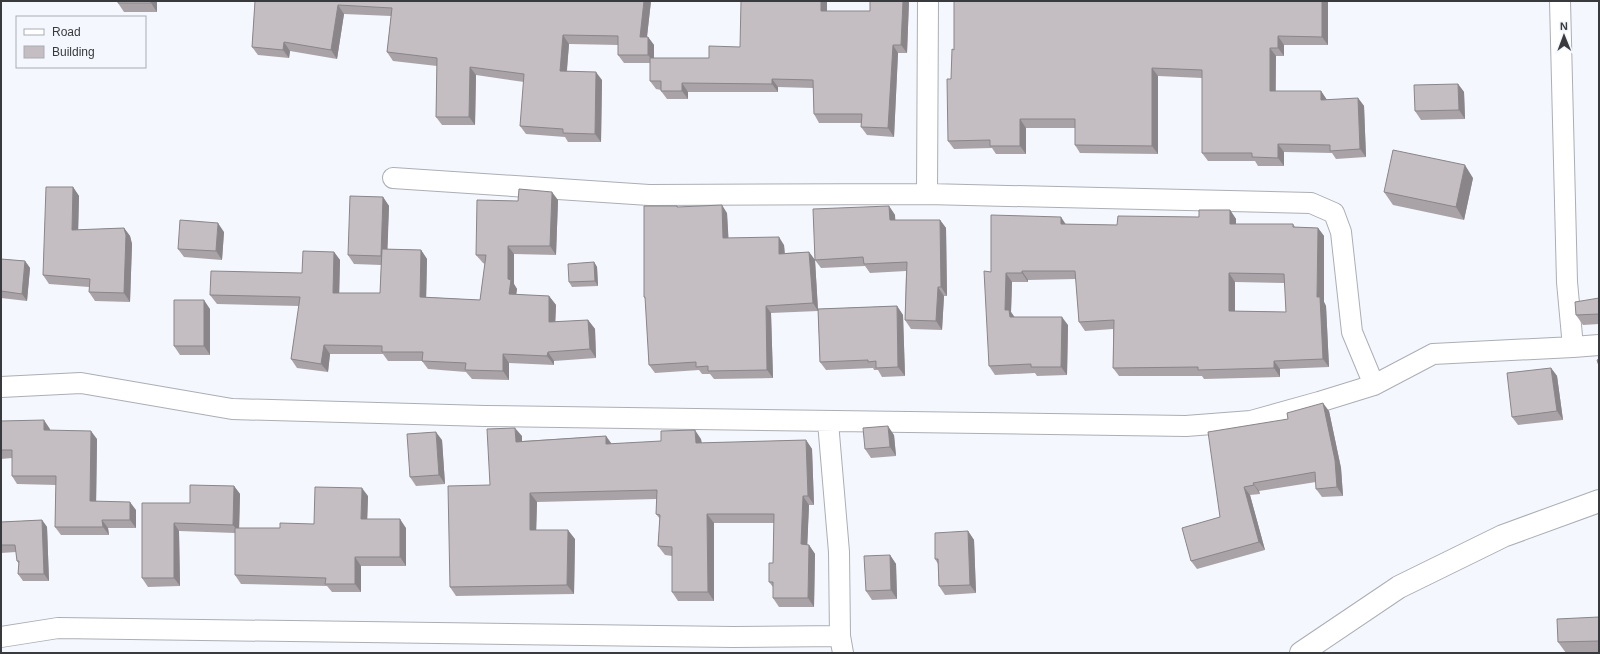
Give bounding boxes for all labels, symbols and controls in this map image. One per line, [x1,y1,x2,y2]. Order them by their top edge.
legend [16,16,146,68]
north arrow [1544,16,1584,56]
text: N [1560,20,1568,32]
text: Road [52,25,81,39]
text: Building [52,45,95,59]

